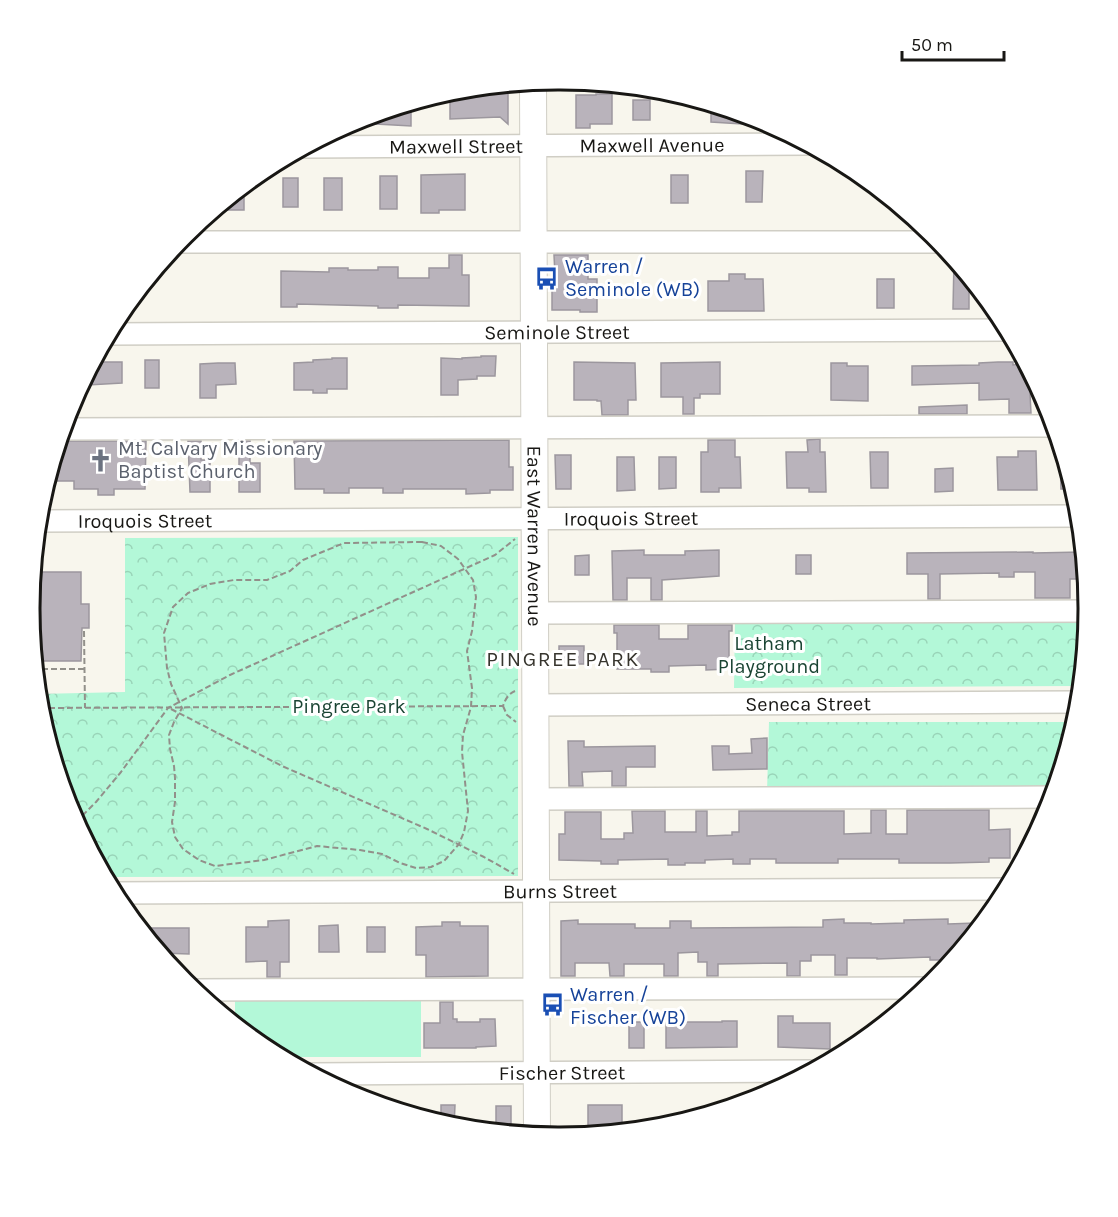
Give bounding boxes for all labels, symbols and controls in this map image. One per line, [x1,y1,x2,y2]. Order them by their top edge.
scale bar [902,24,1004,62]
text: 50 m [911,34,953,56]
street label: Maxwell Avenue [580,133,724,157]
street label: Maxwell Street [389,135,523,159]
place label: Warren / Seminole (WB) [565,255,700,301]
bus stop icon: Warren / Seminole (WB) [534,265,560,291]
street label: Seminole Street [484,321,630,344]
place label: Mt. Calvary Missionary Baptist Church [118,437,322,483]
street label: East Warren Avenue [522,446,546,626]
church icon: Mt. Calvary Missionary Baptist Church [87,447,113,473]
street label: Iroquois Street [564,507,699,530]
street label: Iroquois Street [78,509,213,533]
park label: Latham Playground [718,632,820,678]
district label: PINGREE PARK [486,647,640,671]
street label: Seneca Street [745,692,871,716]
park label: Pingree Park [292,695,406,718]
street label: Burns Street [503,880,618,903]
place label: Warren / Fischer (WB) [570,983,686,1029]
bus stop icon: Warren / Fischer (WB) [539,992,565,1018]
street label: Fischer Street [499,1061,626,1085]

